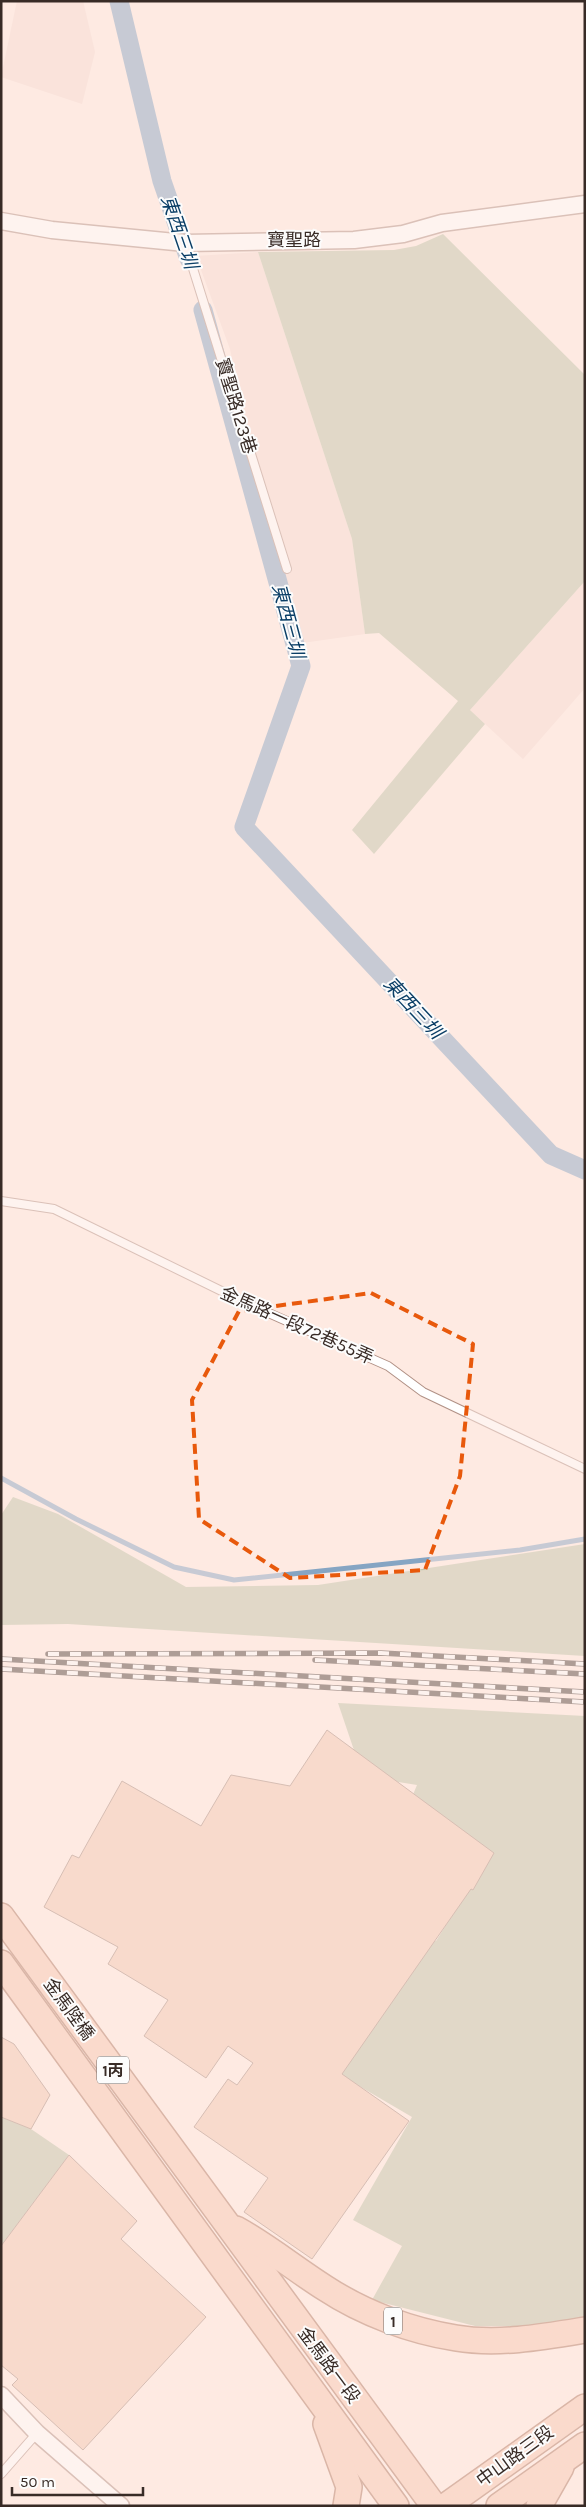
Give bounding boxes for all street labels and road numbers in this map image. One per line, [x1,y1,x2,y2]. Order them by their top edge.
street label: 寶聖路 [267,229,321,251]
street label: 寶聖路123巷 [211,355,261,457]
street label: 金馬路一段72巷55弄 [217,1281,377,1369]
street label: 金馬陸橋 [39,1973,99,2045]
road number: 1丙 [97,2056,129,2084]
road number: 1 [384,2308,402,2334]
street label: 金馬路一段 [293,2322,365,2408]
street label: 中山路三段 [472,2421,558,2491]

